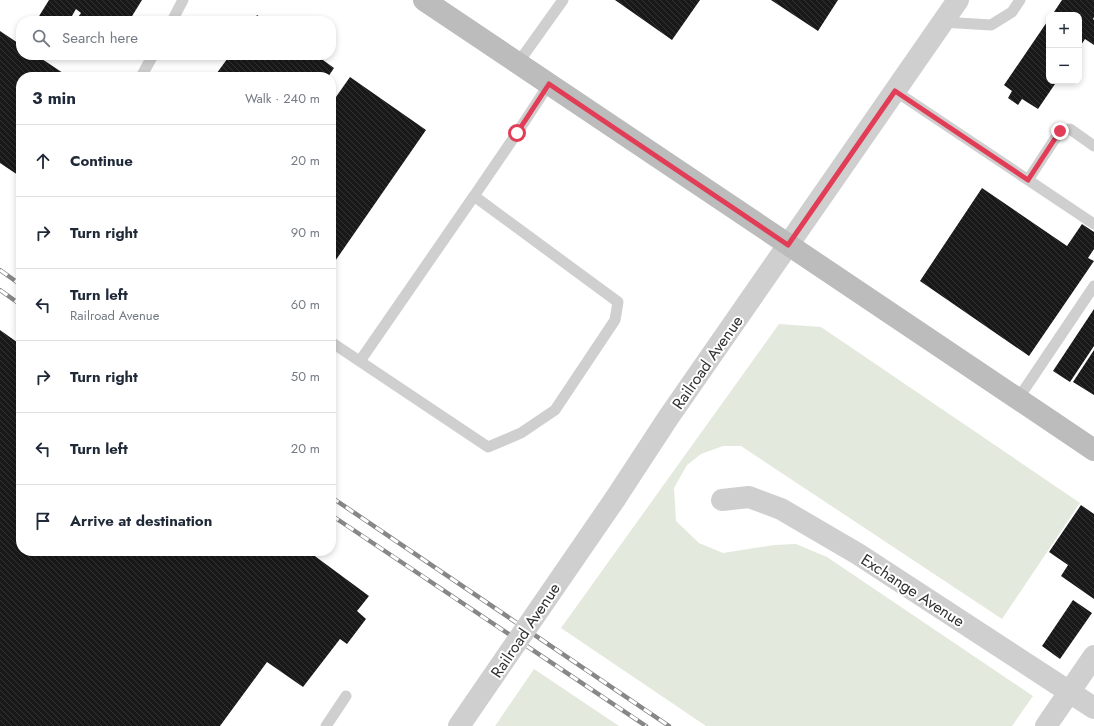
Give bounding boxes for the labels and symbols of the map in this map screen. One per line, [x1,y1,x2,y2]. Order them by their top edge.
route end [1051,122,1069,140]
route start [508,124,526,142]
street label: Railroad Avenue [666,311,748,414]
street label: Exchange Avenue [856,548,969,633]
street label: Railroad Avenue [485,578,566,682]

